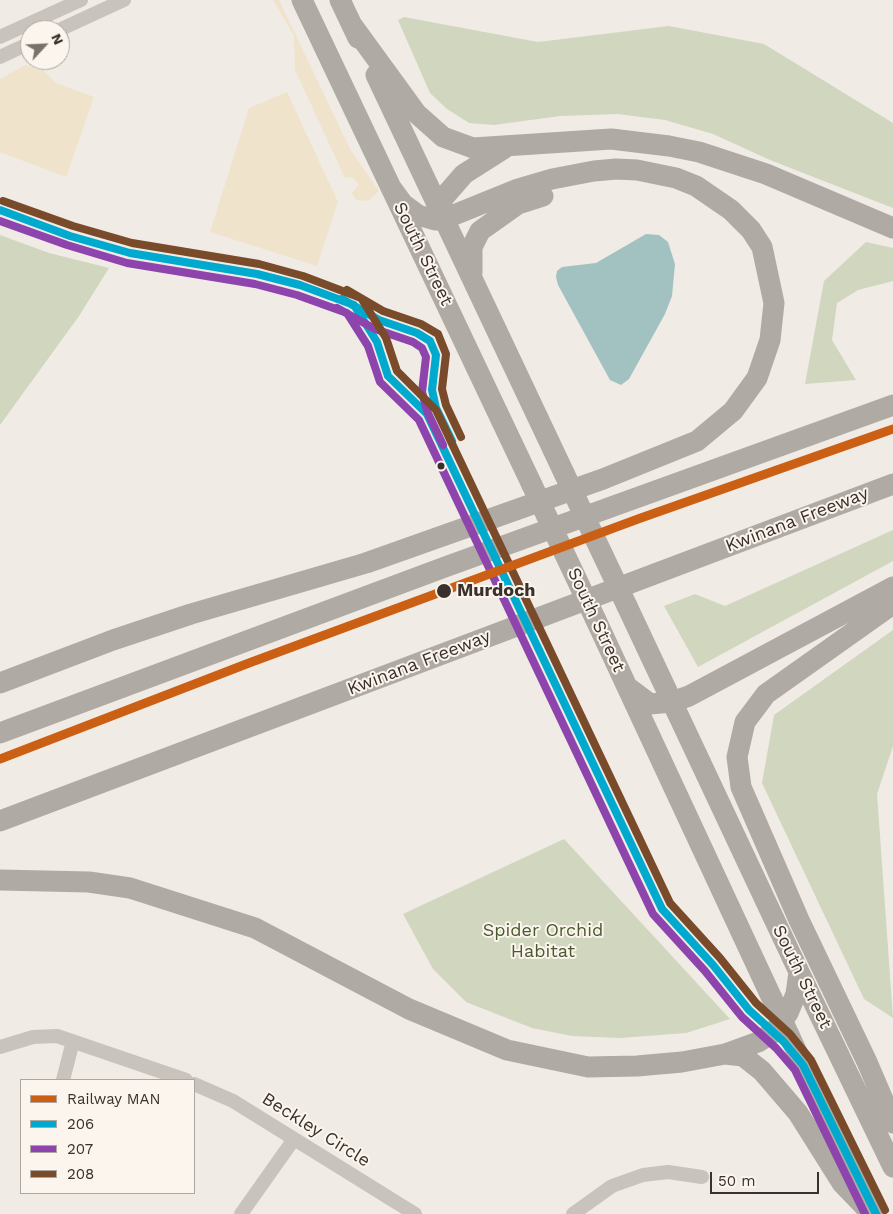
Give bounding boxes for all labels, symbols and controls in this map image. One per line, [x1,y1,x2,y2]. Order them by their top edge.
north arrow [20,20,70,70]
text: N [48,31,67,47]
street label: South Street [389,199,457,309]
unlabelled marker [436,461,446,471]
street label: Kwinana Freeway [722,483,872,557]
street label: South Street [562,564,630,676]
place label: Murdoch [457,580,536,602]
marker: Murdoch [435,582,453,600]
street label: Kwinana Freeway [344,626,494,700]
park label: Spider Orchid Habitat [483,920,603,962]
street label: South Street [768,922,836,1032]
legend [20,1079,195,1194]
street label: Beckley Circle [258,1088,374,1172]
text: Railway MAN [67,1090,160,1108]
text: 206 [67,1115,94,1133]
text: 207 [67,1140,93,1158]
scale bar [713,1162,822,1194]
text: 208 [67,1165,94,1183]
text: 50 m [718,1172,755,1190]

